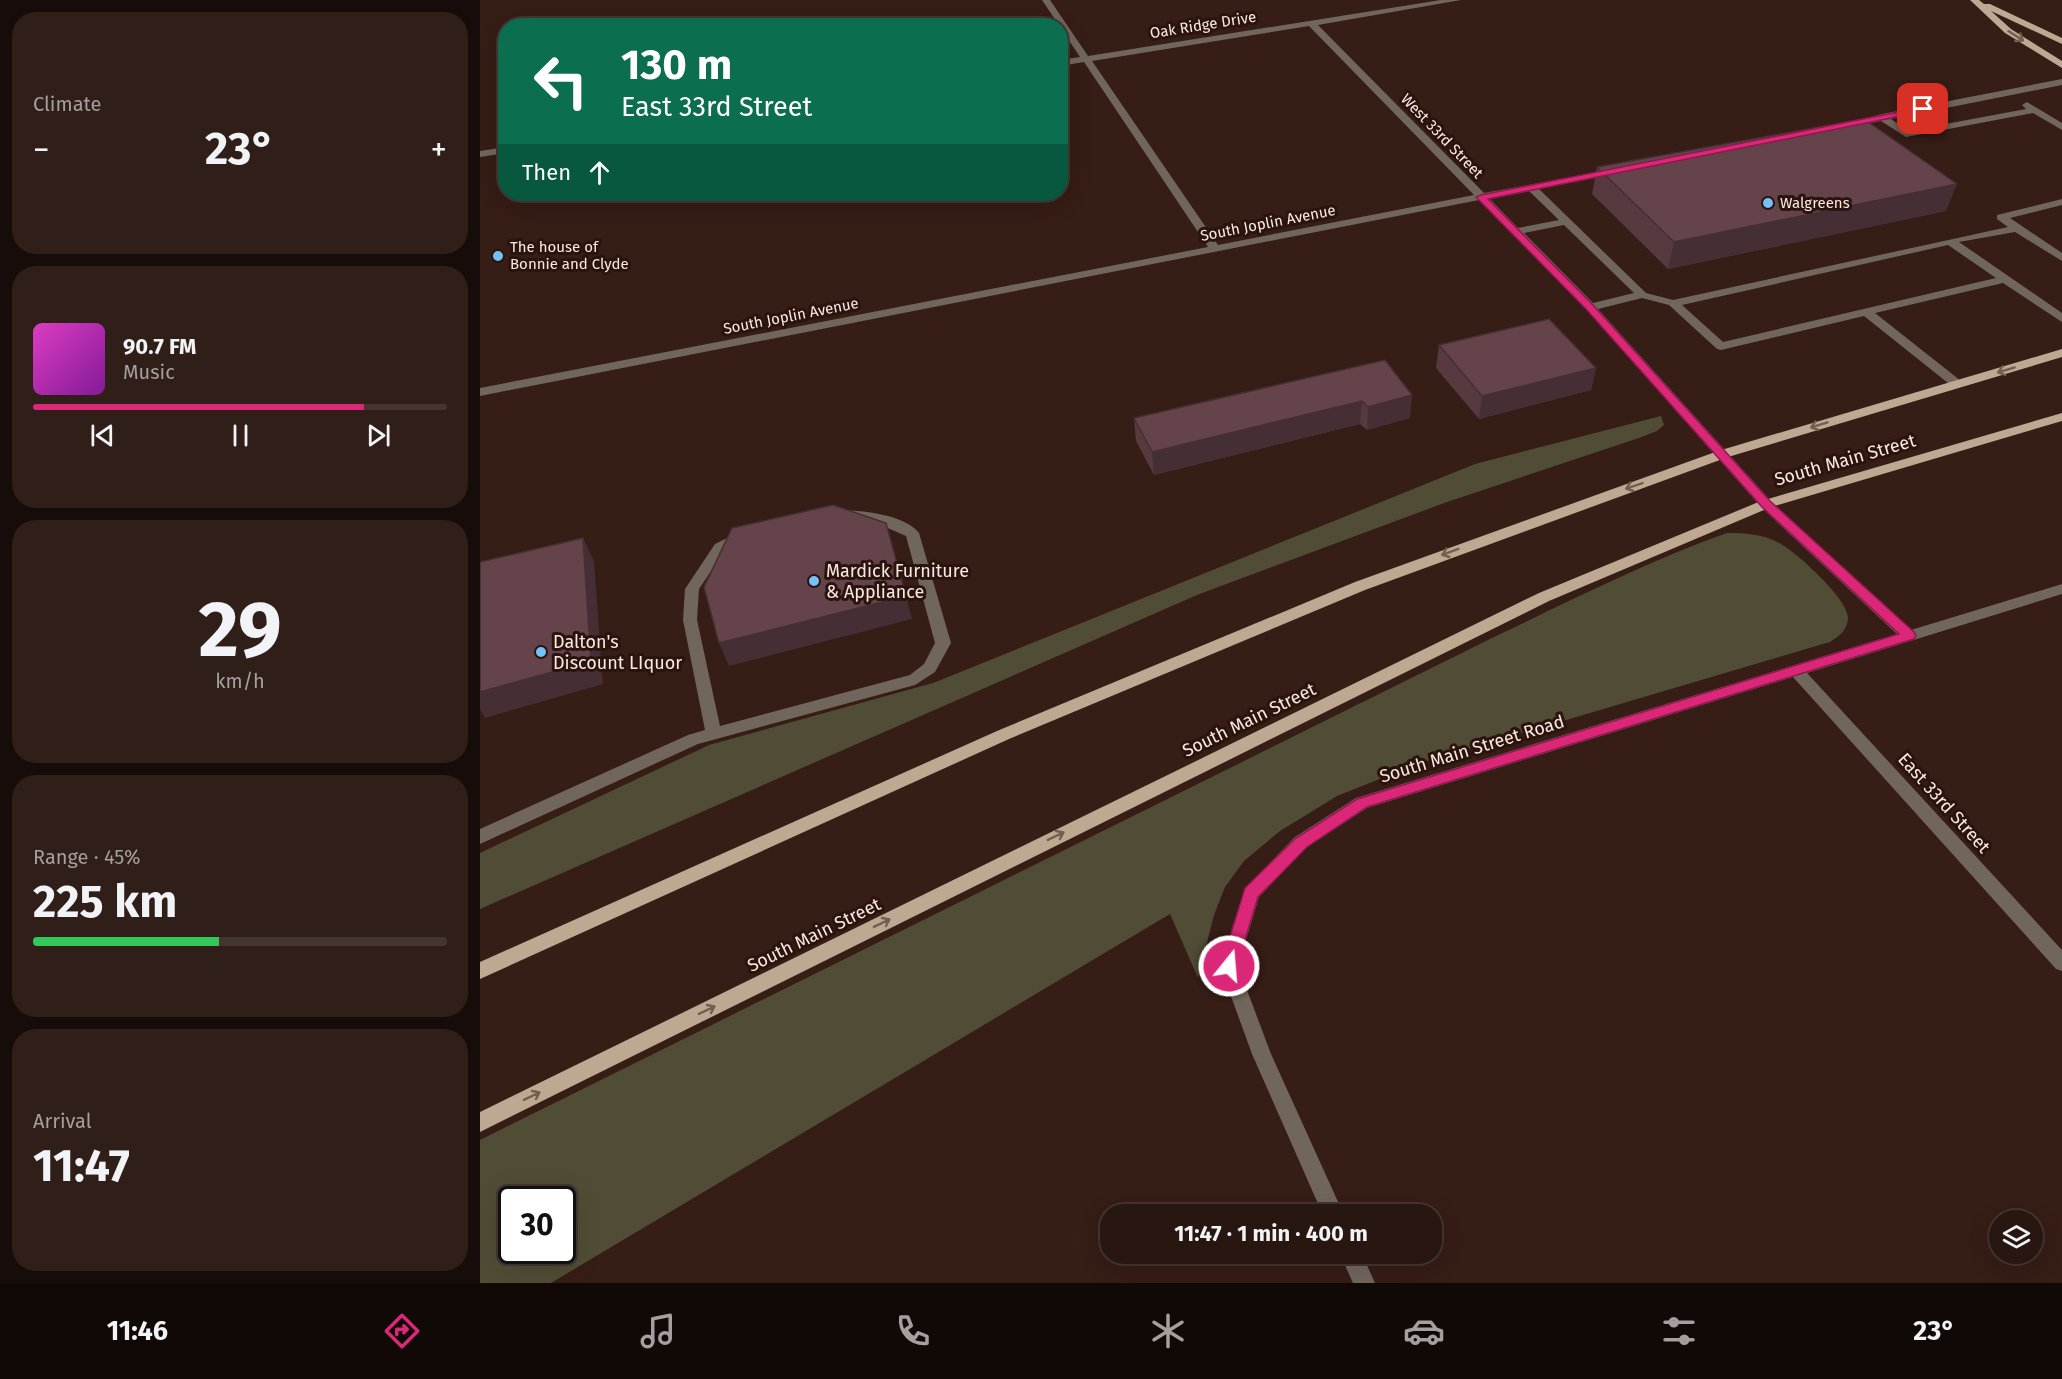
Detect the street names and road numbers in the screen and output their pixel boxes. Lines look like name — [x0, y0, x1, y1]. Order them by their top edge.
street label: Oak Ridge Drive — [1149, 8, 1257, 42]
street label: West 33rd Street — [1397, 90, 1487, 183]
street label: South Joplin Avenue — [1199, 201, 1337, 245]
street label: South Joplin Avenue — [722, 294, 860, 338]
street label: South Main Street — [1772, 429, 1919, 491]
street label: South Main Street — [1179, 678, 1320, 762]
street label: South Main Street Road — [1377, 710, 1567, 788]
street label: East 33rd Street — [1893, 748, 1995, 858]
street label: South Main Street — [744, 893, 885, 977]

